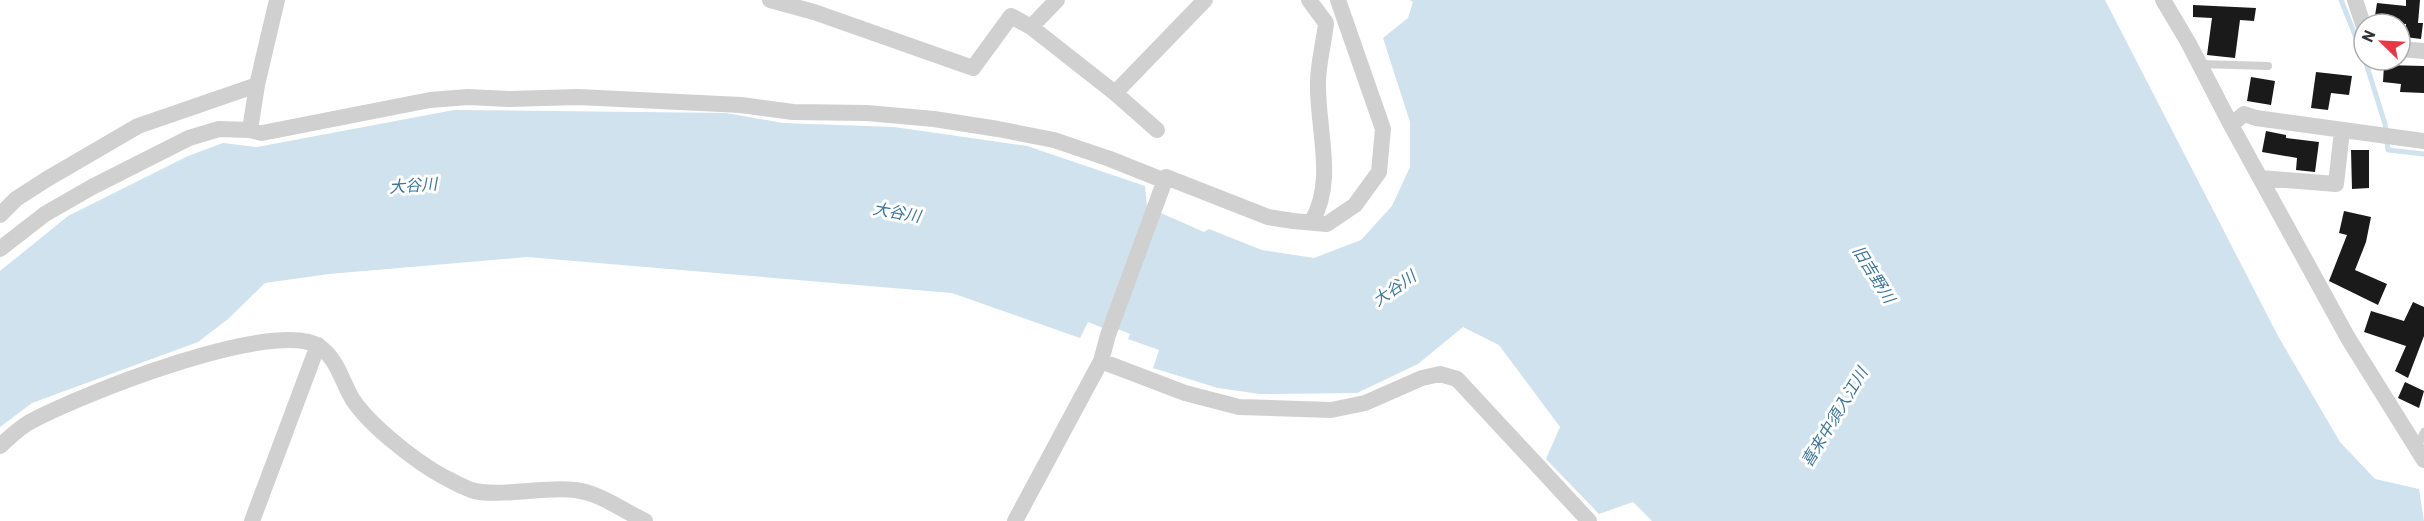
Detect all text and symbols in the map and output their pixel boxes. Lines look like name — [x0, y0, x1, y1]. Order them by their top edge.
north arrow — [2352, 12, 2412, 72]
text: N — [2357, 27, 2379, 44]
water label: 大谷川 — [388, 173, 440, 196]
water label: 大谷川 — [872, 198, 924, 225]
water label: 旧吉野川 — [1849, 242, 1900, 308]
water label: 大谷川 — [1369, 265, 1420, 309]
water label: 喜来中須入江川 — [1797, 362, 1872, 470]

